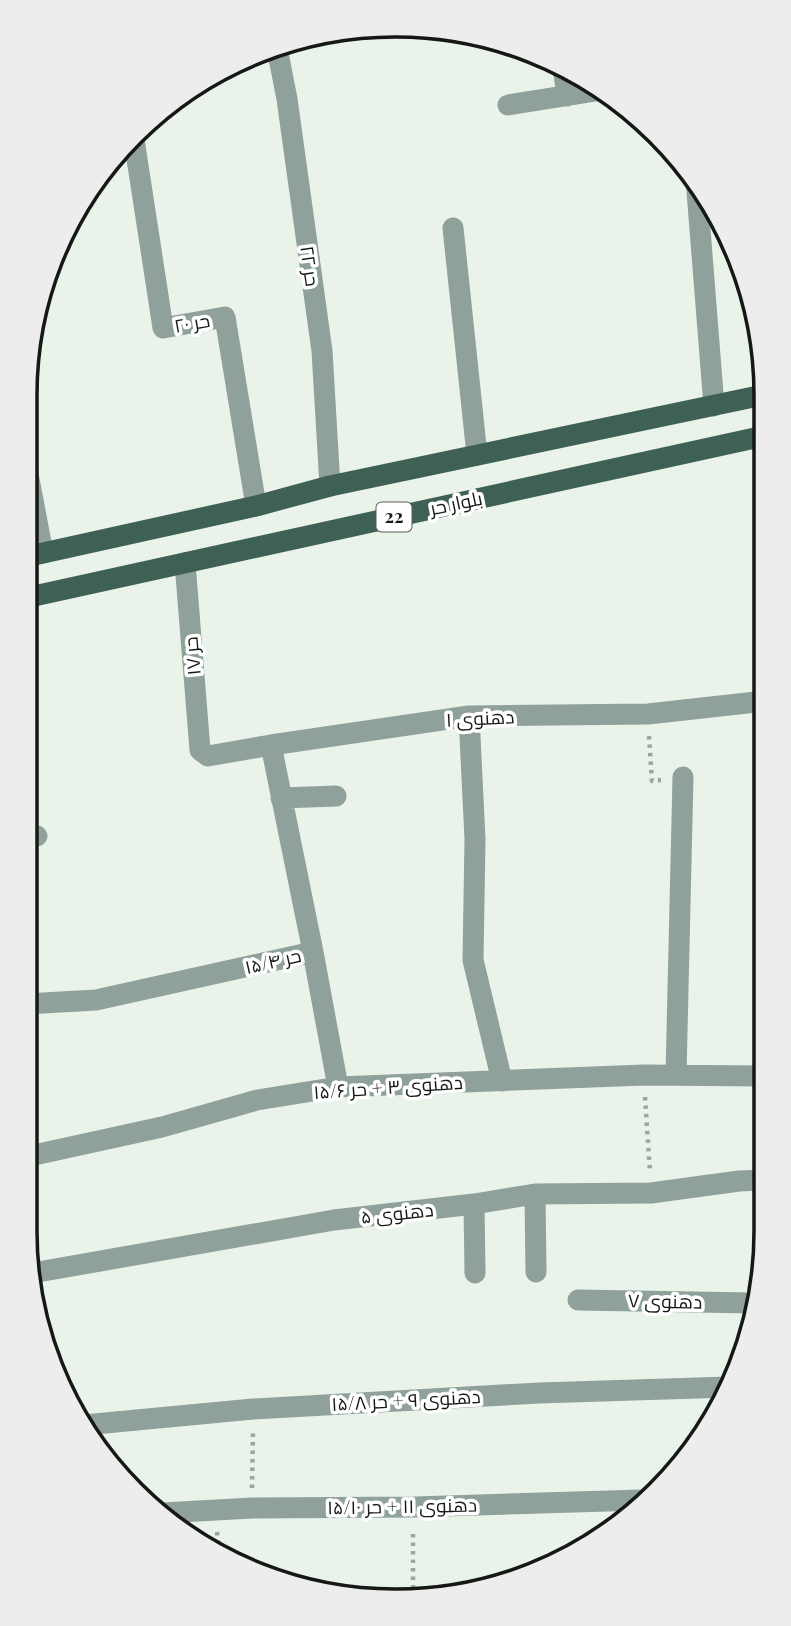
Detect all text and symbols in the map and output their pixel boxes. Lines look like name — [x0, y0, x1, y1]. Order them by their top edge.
street label: حر ۲۲ — [295, 244, 327, 288]
street label: حر ۲۰ — [172, 306, 212, 338]
street label: بلوار حر — [426, 484, 484, 520]
road number: 22 — [376, 503, 412, 532]
street label: حر ۱۷ — [176, 636, 206, 677]
street label: دهنوی ۱ — [445, 702, 515, 732]
street label: حر ۱۵/۴ — [242, 941, 303, 979]
street label: دهنوی ۳ + حر ۱۵/۶ — [312, 1068, 463, 1104]
street label: دهنوی ۵ — [359, 1195, 435, 1229]
street label: دهنوی ۷ — [628, 1286, 702, 1314]
street label: دهنوی ۹ + حر ۱۵/۸ — [331, 1382, 481, 1416]
street label: دهنوی ۱۱ + حر ۱۵/۱۰ — [327, 1491, 477, 1519]

